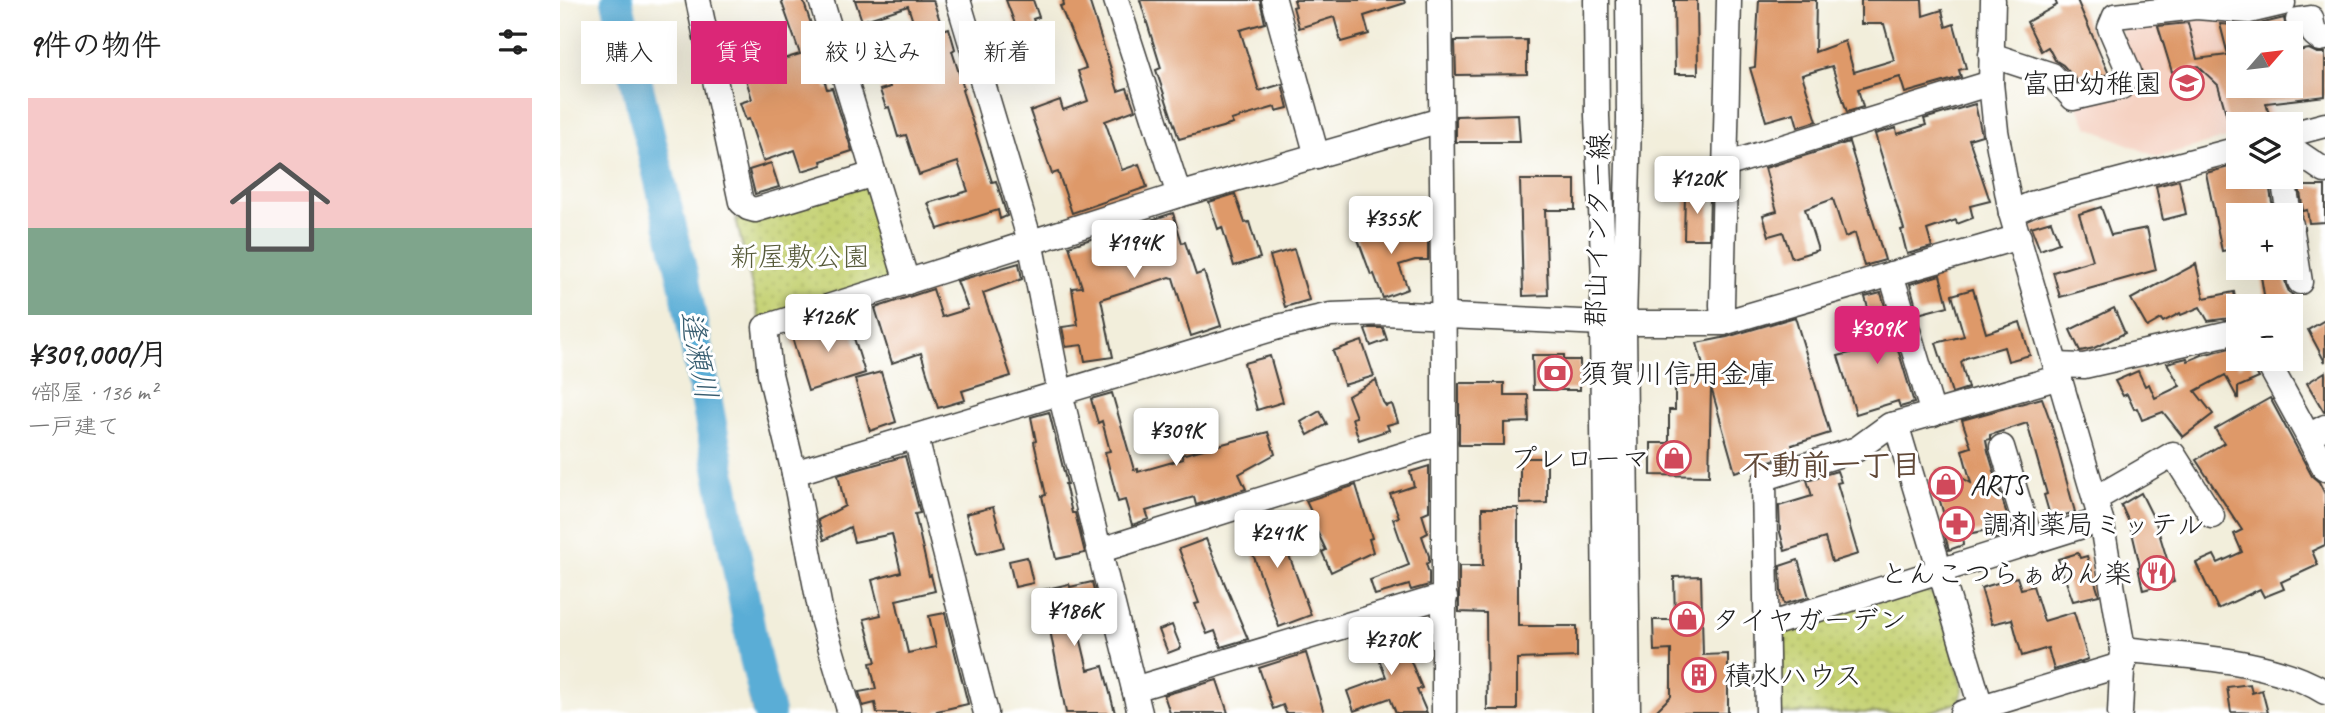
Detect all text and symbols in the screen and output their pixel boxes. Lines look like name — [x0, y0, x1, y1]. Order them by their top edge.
chip: 購入 — [581, 21, 677, 84]
chip: 賃貸 — [691, 21, 787, 84]
chip: 絞り込み — [801, 21, 945, 84]
chip: 新着 — [959, 21, 1055, 84]
north arrow — [2226, 21, 2303, 98]
map controls — [2226, 21, 2303, 371]
icon: filters — [494, 23, 532, 61]
text: 9件の物件 — [28, 26, 161, 64]
school or university icon: 富田幼稚園 — [2168, 64, 2206, 102]
place label: 富田幼稚園 — [2022, 66, 2162, 101]
button: layers — [2226, 112, 2303, 189]
street label: 郡山インター線 — [1578, 132, 1616, 328]
icon: home — [217, 144, 343, 270]
pin: ¥120K — [1648, 156, 1746, 216]
text: ¥120K — [1670, 164, 1724, 193]
pin: ¥355K — [1342, 196, 1440, 256]
button: + — [2226, 203, 2303, 280]
text: ¥355K — [1365, 204, 1417, 233]
pin: ¥194K — [1085, 220, 1183, 280]
text: ¥194K — [1108, 228, 1160, 257]
park label: 新屋敷公園 — [730, 239, 870, 274]
pin: ¥126K — [779, 294, 877, 354]
button: − — [2226, 294, 2303, 371]
text: ¥126K — [801, 302, 855, 331]
pin: ¥309K — [1828, 306, 1926, 366]
water label: 逢瀬川 — [672, 307, 726, 403]
text: ¥309K — [1851, 314, 1903, 343]
text: ¥309,000/月 — [28, 335, 168, 373]
bank icon: 須賀川信用金庫 — [1536, 354, 1574, 392]
place label: 須賀川信用金庫 — [1580, 356, 1776, 391]
text: 4部屋 · 136 m² — [28, 378, 157, 407]
pin: ¥309K — [1127, 408, 1225, 468]
text: 一戸建て — [28, 412, 120, 441]
text: ¥309K — [1150, 416, 1202, 445]
shop icon: プレローマ — [1655, 439, 1693, 477]
place label: プレローマ — [1509, 441, 1650, 476]
district label: 不動前一丁目 — [1741, 446, 1921, 484]
shop icon: ARTS — [1927, 465, 1965, 503]
place label: ARTS — [1970, 467, 2030, 502]
pharmacy icon: 調剤薬局ミッテル — [1938, 505, 1976, 543]
place label: 調剤薬局ミッテル — [1982, 507, 2205, 542]
pin: ¥241K — [1228, 510, 1326, 570]
text: ¥241K — [1250, 518, 1304, 547]
restaurant icon: とんこつらぁめん楽 — [2138, 554, 2176, 592]
place label: とんこつらぁめん楽 — [1880, 556, 2132, 591]
pin: ¥186K — [1025, 588, 1123, 648]
text: ¥186K — [1047, 596, 1101, 625]
shop icon: タイヤガーデン — [1668, 600, 1706, 638]
place label: タイヤガーデン — [1712, 602, 1907, 637]
pin: ¥270K — [1342, 618, 1440, 677]
text: ¥270K — [1365, 625, 1418, 654]
building icon: 積水ハウス — [1680, 656, 1718, 694]
place label: 積水ハウス — [1724, 658, 1862, 693]

